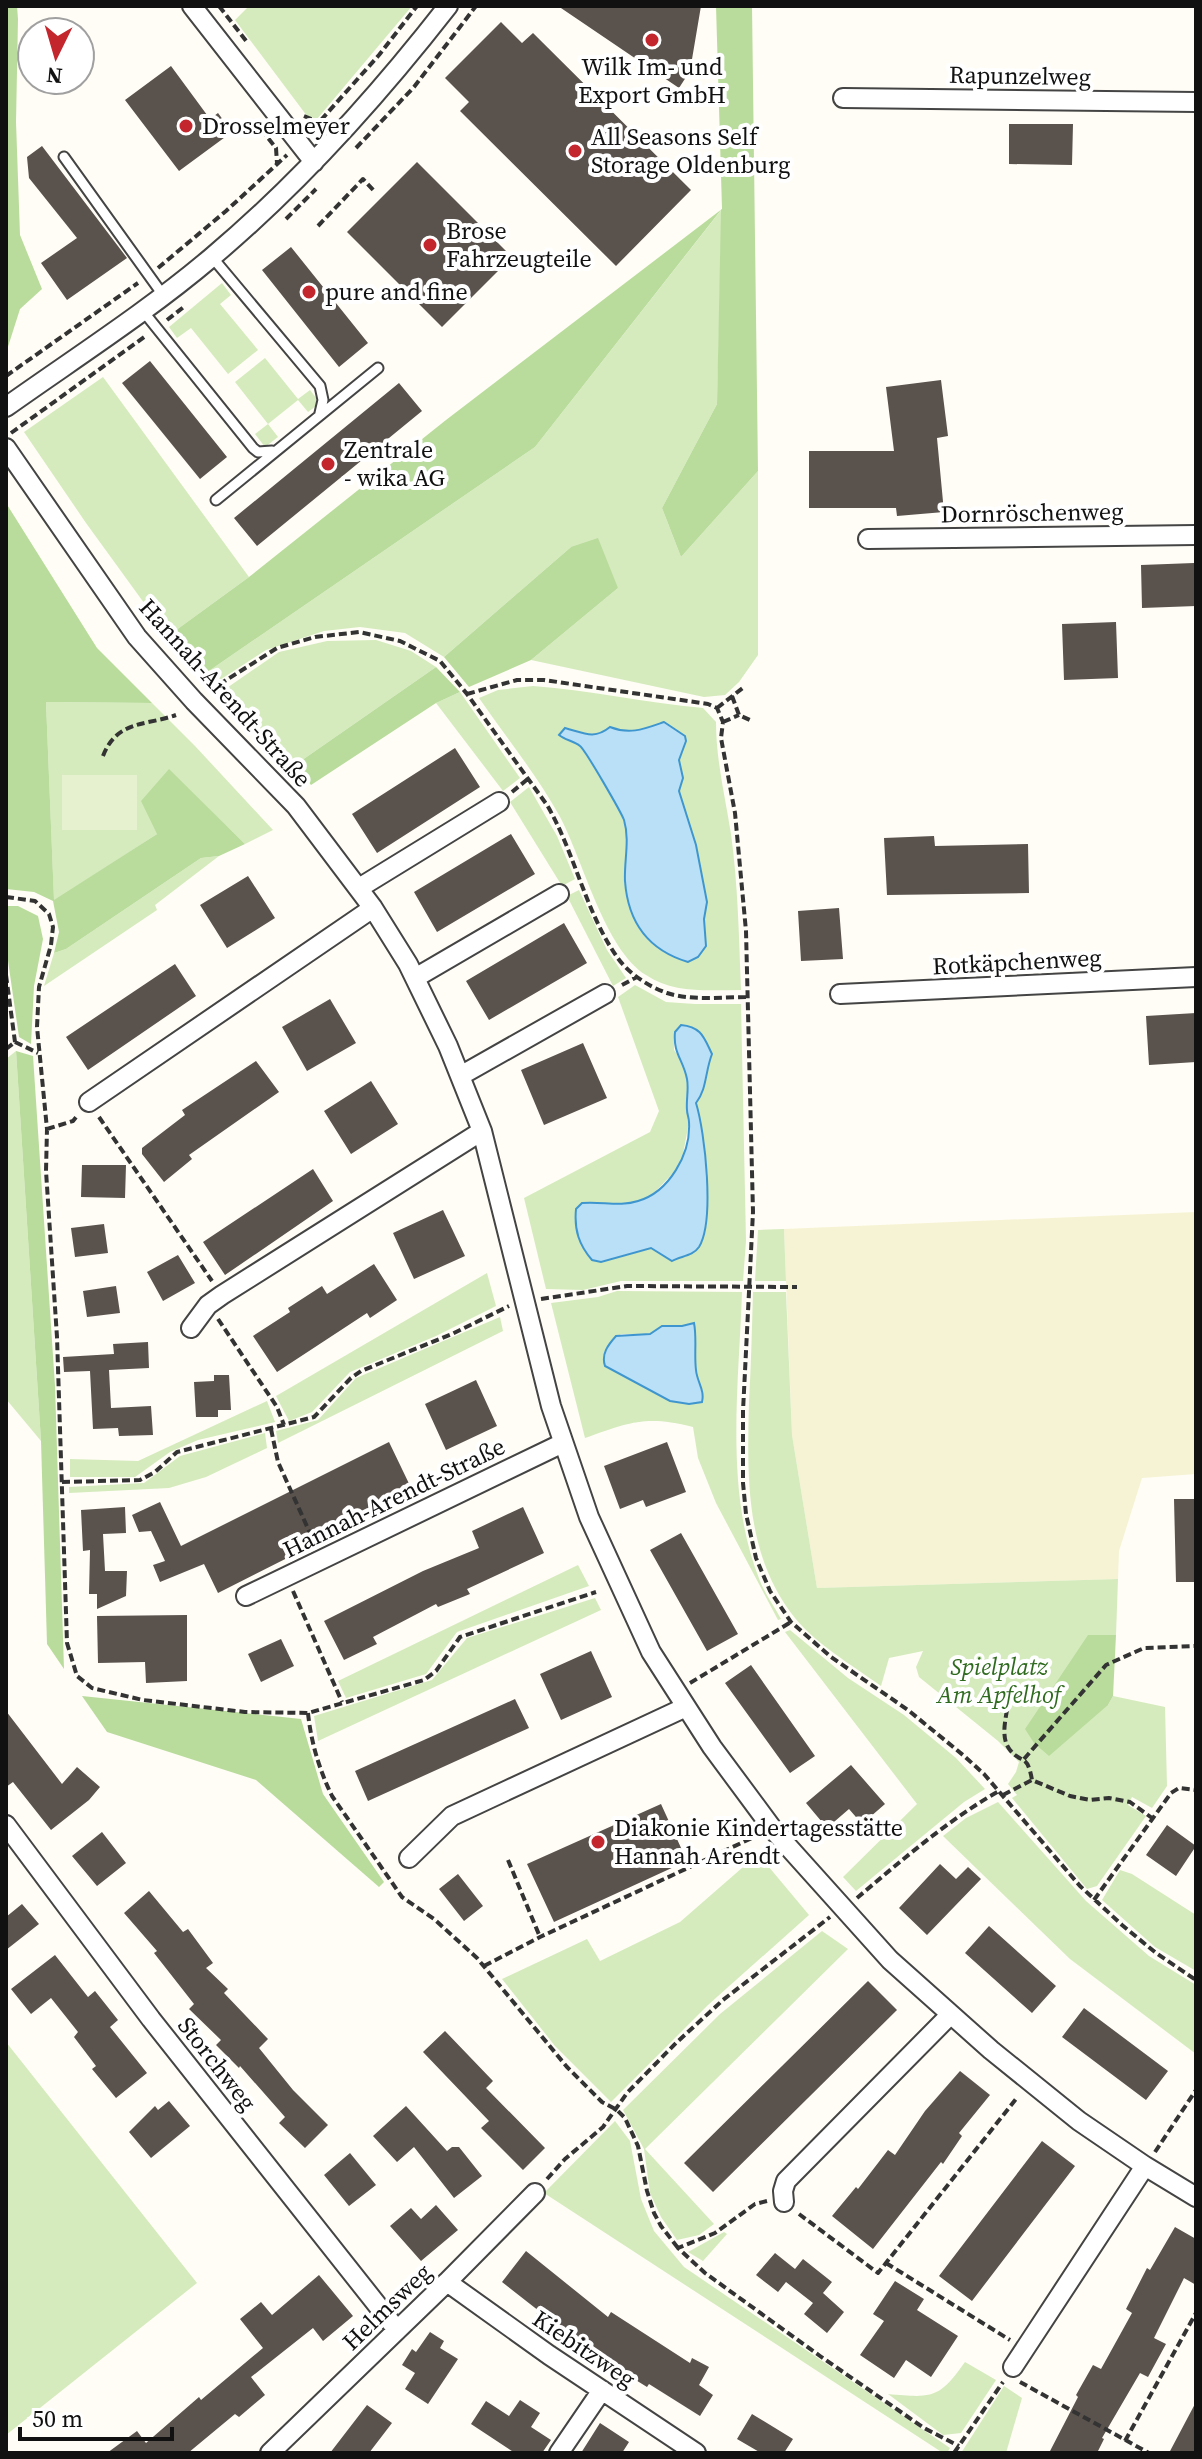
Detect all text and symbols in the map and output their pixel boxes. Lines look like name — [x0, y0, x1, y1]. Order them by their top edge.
north arrow — [16, 16, 96, 96]
marker: Wilk Im- und Export GmbH — [643, 31, 661, 49]
place label: Wilk Im- und Export GmbH — [578, 50, 726, 111]
street label: Rapunzelweg — [949, 58, 1091, 93]
text: N — [45, 60, 64, 92]
place label: Drosselmeyer — [202, 109, 350, 142]
marker: Drosselmeyer — [177, 117, 195, 135]
place label: All Seasons Self Storage Oldenburg — [591, 120, 790, 181]
marker: All Seasons Self Storage Oldenburg — [566, 142, 584, 160]
place label: Brose Fahrzeugteile — [446, 214, 592, 275]
marker: Brose Fahrzeugteile — [421, 236, 439, 254]
place label: pure and fine — [325, 275, 468, 308]
marker: pure and fine — [300, 283, 318, 301]
place label: Zentrale - wika AG — [344, 433, 446, 494]
marker: Zentrale - wika AG — [319, 455, 337, 473]
street label: Dornröschenweg — [940, 494, 1124, 531]
street label: Hannah-Arendt-Straße — [132, 591, 319, 794]
street label: Rotkäpchenweg — [931, 941, 1102, 982]
street label: Hannah-Arendt-Straße — [277, 1429, 510, 1566]
park label: Spielplatz Am Apfelhof — [935, 1650, 1066, 1711]
place label: Diakonie Kindertagesstätte Hannah Arendt — [614, 1811, 903, 1872]
marker: Diakonie Kindertagesstätte Hannah Arendt — [589, 1833, 607, 1851]
street label: Storchweg — [170, 2010, 264, 2117]
street label: Helmsweg — [335, 2256, 438, 2357]
street label: Kiebitzweg — [526, 2302, 642, 2395]
scale bar — [20, 2391, 172, 2441]
text: 50 m — [32, 2402, 83, 2435]

